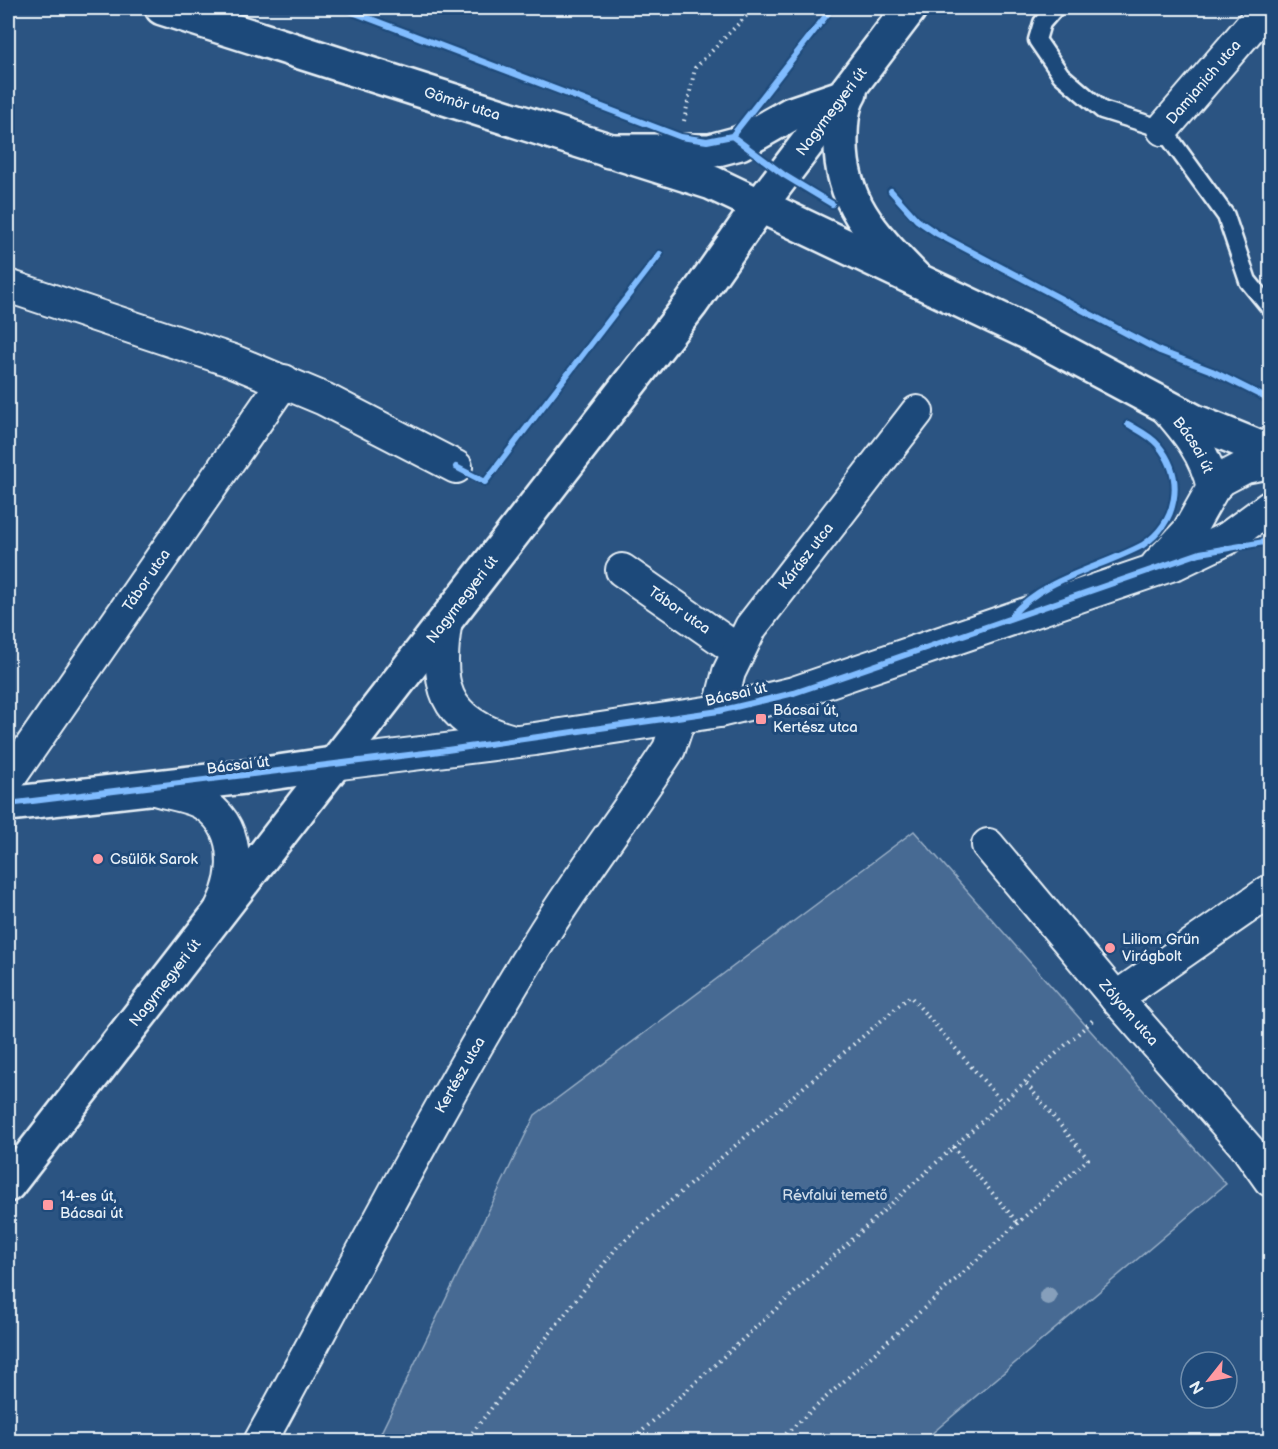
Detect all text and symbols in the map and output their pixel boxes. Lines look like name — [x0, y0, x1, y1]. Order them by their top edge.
street label: Damjanich utca — [1162, 36, 1245, 128]
street label: Nagymegyeri út — [792, 64, 872, 160]
street label: Gömör utca — [421, 83, 503, 125]
street label: Bácsai út — [1168, 413, 1217, 476]
street label: Kárász utca — [774, 519, 838, 594]
street label: Tábor utca — [119, 546, 175, 615]
street label: Nagymegyeri út — [422, 552, 503, 647]
street label: Tábor utca — [644, 582, 714, 639]
street label: Bácsai út — [703, 678, 769, 711]
place label: Bácsai út, Kertész utca — [773, 701, 858, 737]
marker: Bácsai út, Kertész utca — [754, 712, 768, 726]
street label: Bácsai út — [206, 752, 271, 779]
place label: Csülök Sarok — [110, 850, 199, 869]
marker: Csülök Sarok — [91, 852, 105, 866]
place label: Liliom Grün Virágbolt — [1122, 930, 1200, 966]
street label: Nagymegyeri út — [125, 935, 205, 1031]
marker: Liliom Grün Virágbolt — [1103, 941, 1117, 955]
street label: Zólyom utca — [1094, 975, 1162, 1050]
street label: Kertész utca — [431, 1034, 490, 1117]
park label: Révfalui temető — [782, 1186, 888, 1205]
place label: 14-es út, Bácsai út — [60, 1187, 123, 1223]
marker: 14-es út, Bácsai út — [41, 1198, 55, 1212]
north arrow — [1179, 1350, 1239, 1410]
text: N — [1186, 1377, 1209, 1397]

